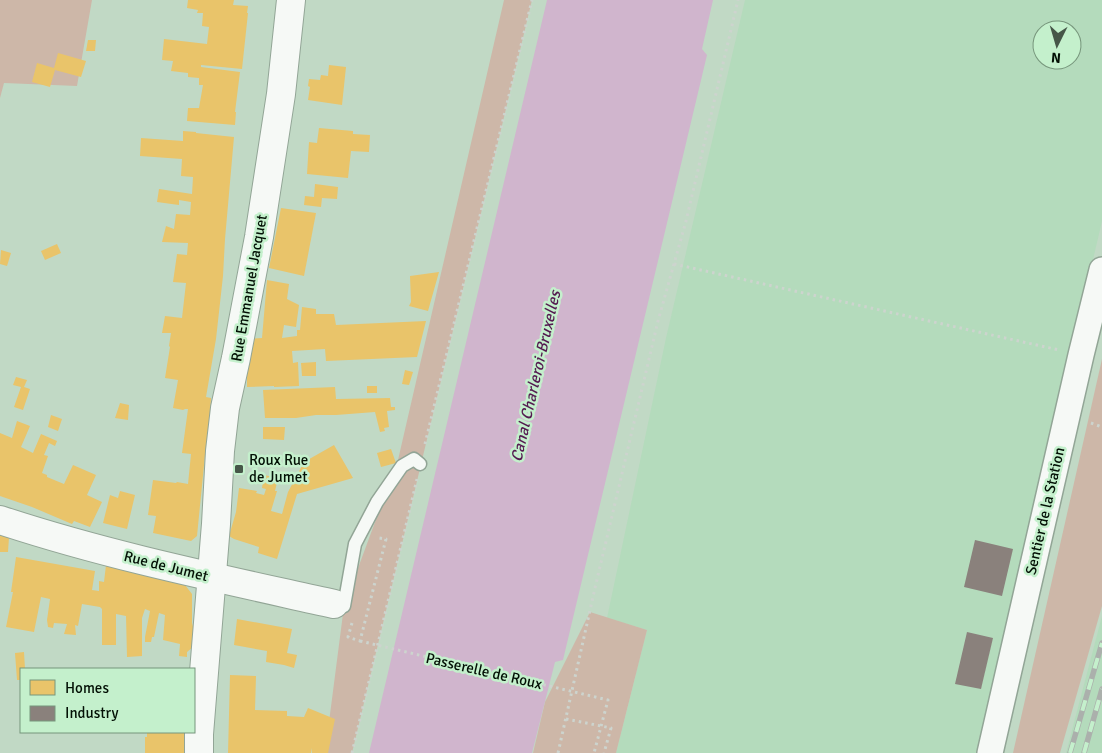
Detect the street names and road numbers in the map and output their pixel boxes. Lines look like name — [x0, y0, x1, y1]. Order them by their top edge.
street label: Rue Emmanuel Jacquet — [227, 213, 271, 363]
street label: Sentier de la Station — [1022, 445, 1068, 577]
street label: Rue de Jumet — [122, 547, 210, 585]
street label: Passerelle de Roux — [424, 649, 544, 693]

